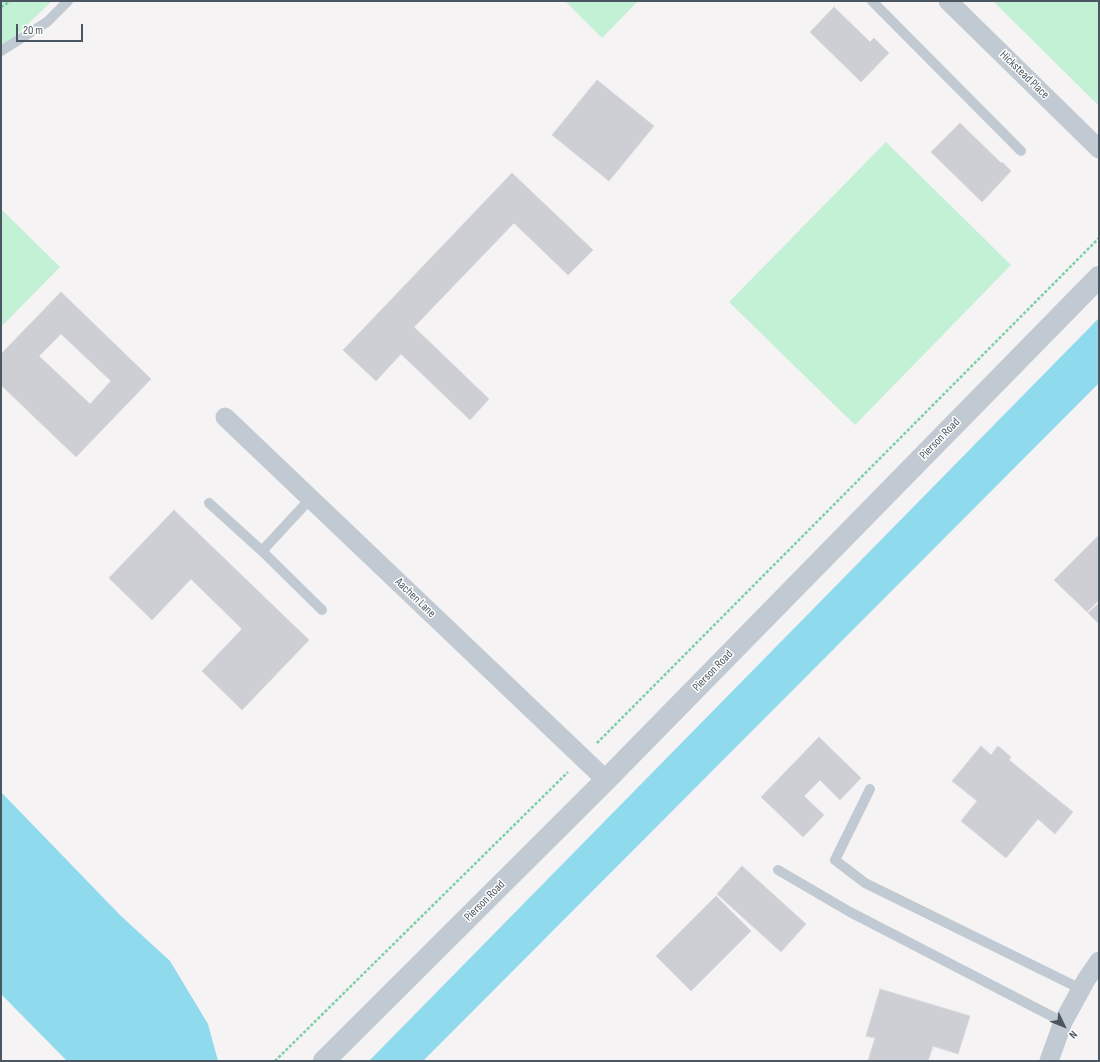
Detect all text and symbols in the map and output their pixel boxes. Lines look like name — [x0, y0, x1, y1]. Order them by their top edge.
scale bar — [18, 16, 85, 42]
text: 20 m — [23, 23, 43, 38]
street label: Hickstead Place — [996, 48, 1052, 102]
street label: Pierson Road — [917, 415, 963, 463]
street label: Aachen Lane — [392, 575, 438, 621]
street label: Pierson Road — [690, 647, 736, 695]
street label: Pierson Road — [462, 878, 508, 924]
north arrow — [1044, 1006, 1084, 1046]
text: N — [1066, 1028, 1080, 1041]

